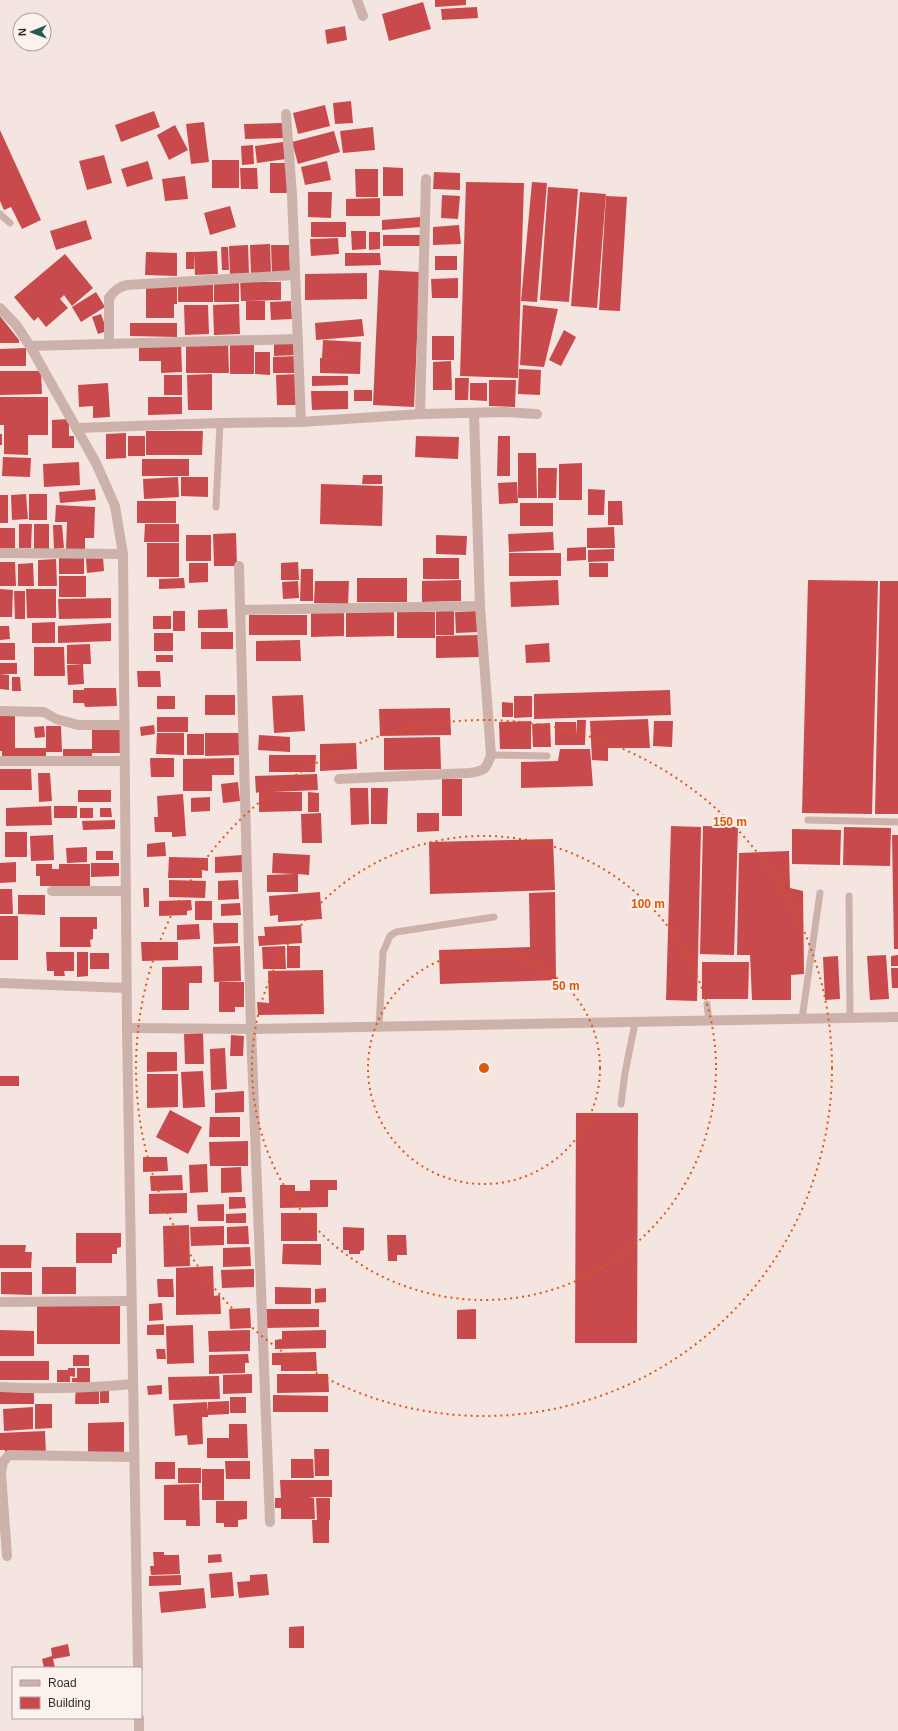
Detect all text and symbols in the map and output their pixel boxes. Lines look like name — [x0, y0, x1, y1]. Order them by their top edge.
north arrow — [12, 12, 52, 52]
text: N — [16, 28, 28, 36]
text: 150 m — [713, 815, 747, 829]
text: 100 m — [631, 897, 665, 911]
text: 50 m — [552, 979, 580, 993]
centre of rings — [477, 1061, 491, 1075]
legend — [12, 1667, 142, 1719]
text: Road — [48, 1676, 77, 1690]
text: Building — [48, 1696, 91, 1710]

